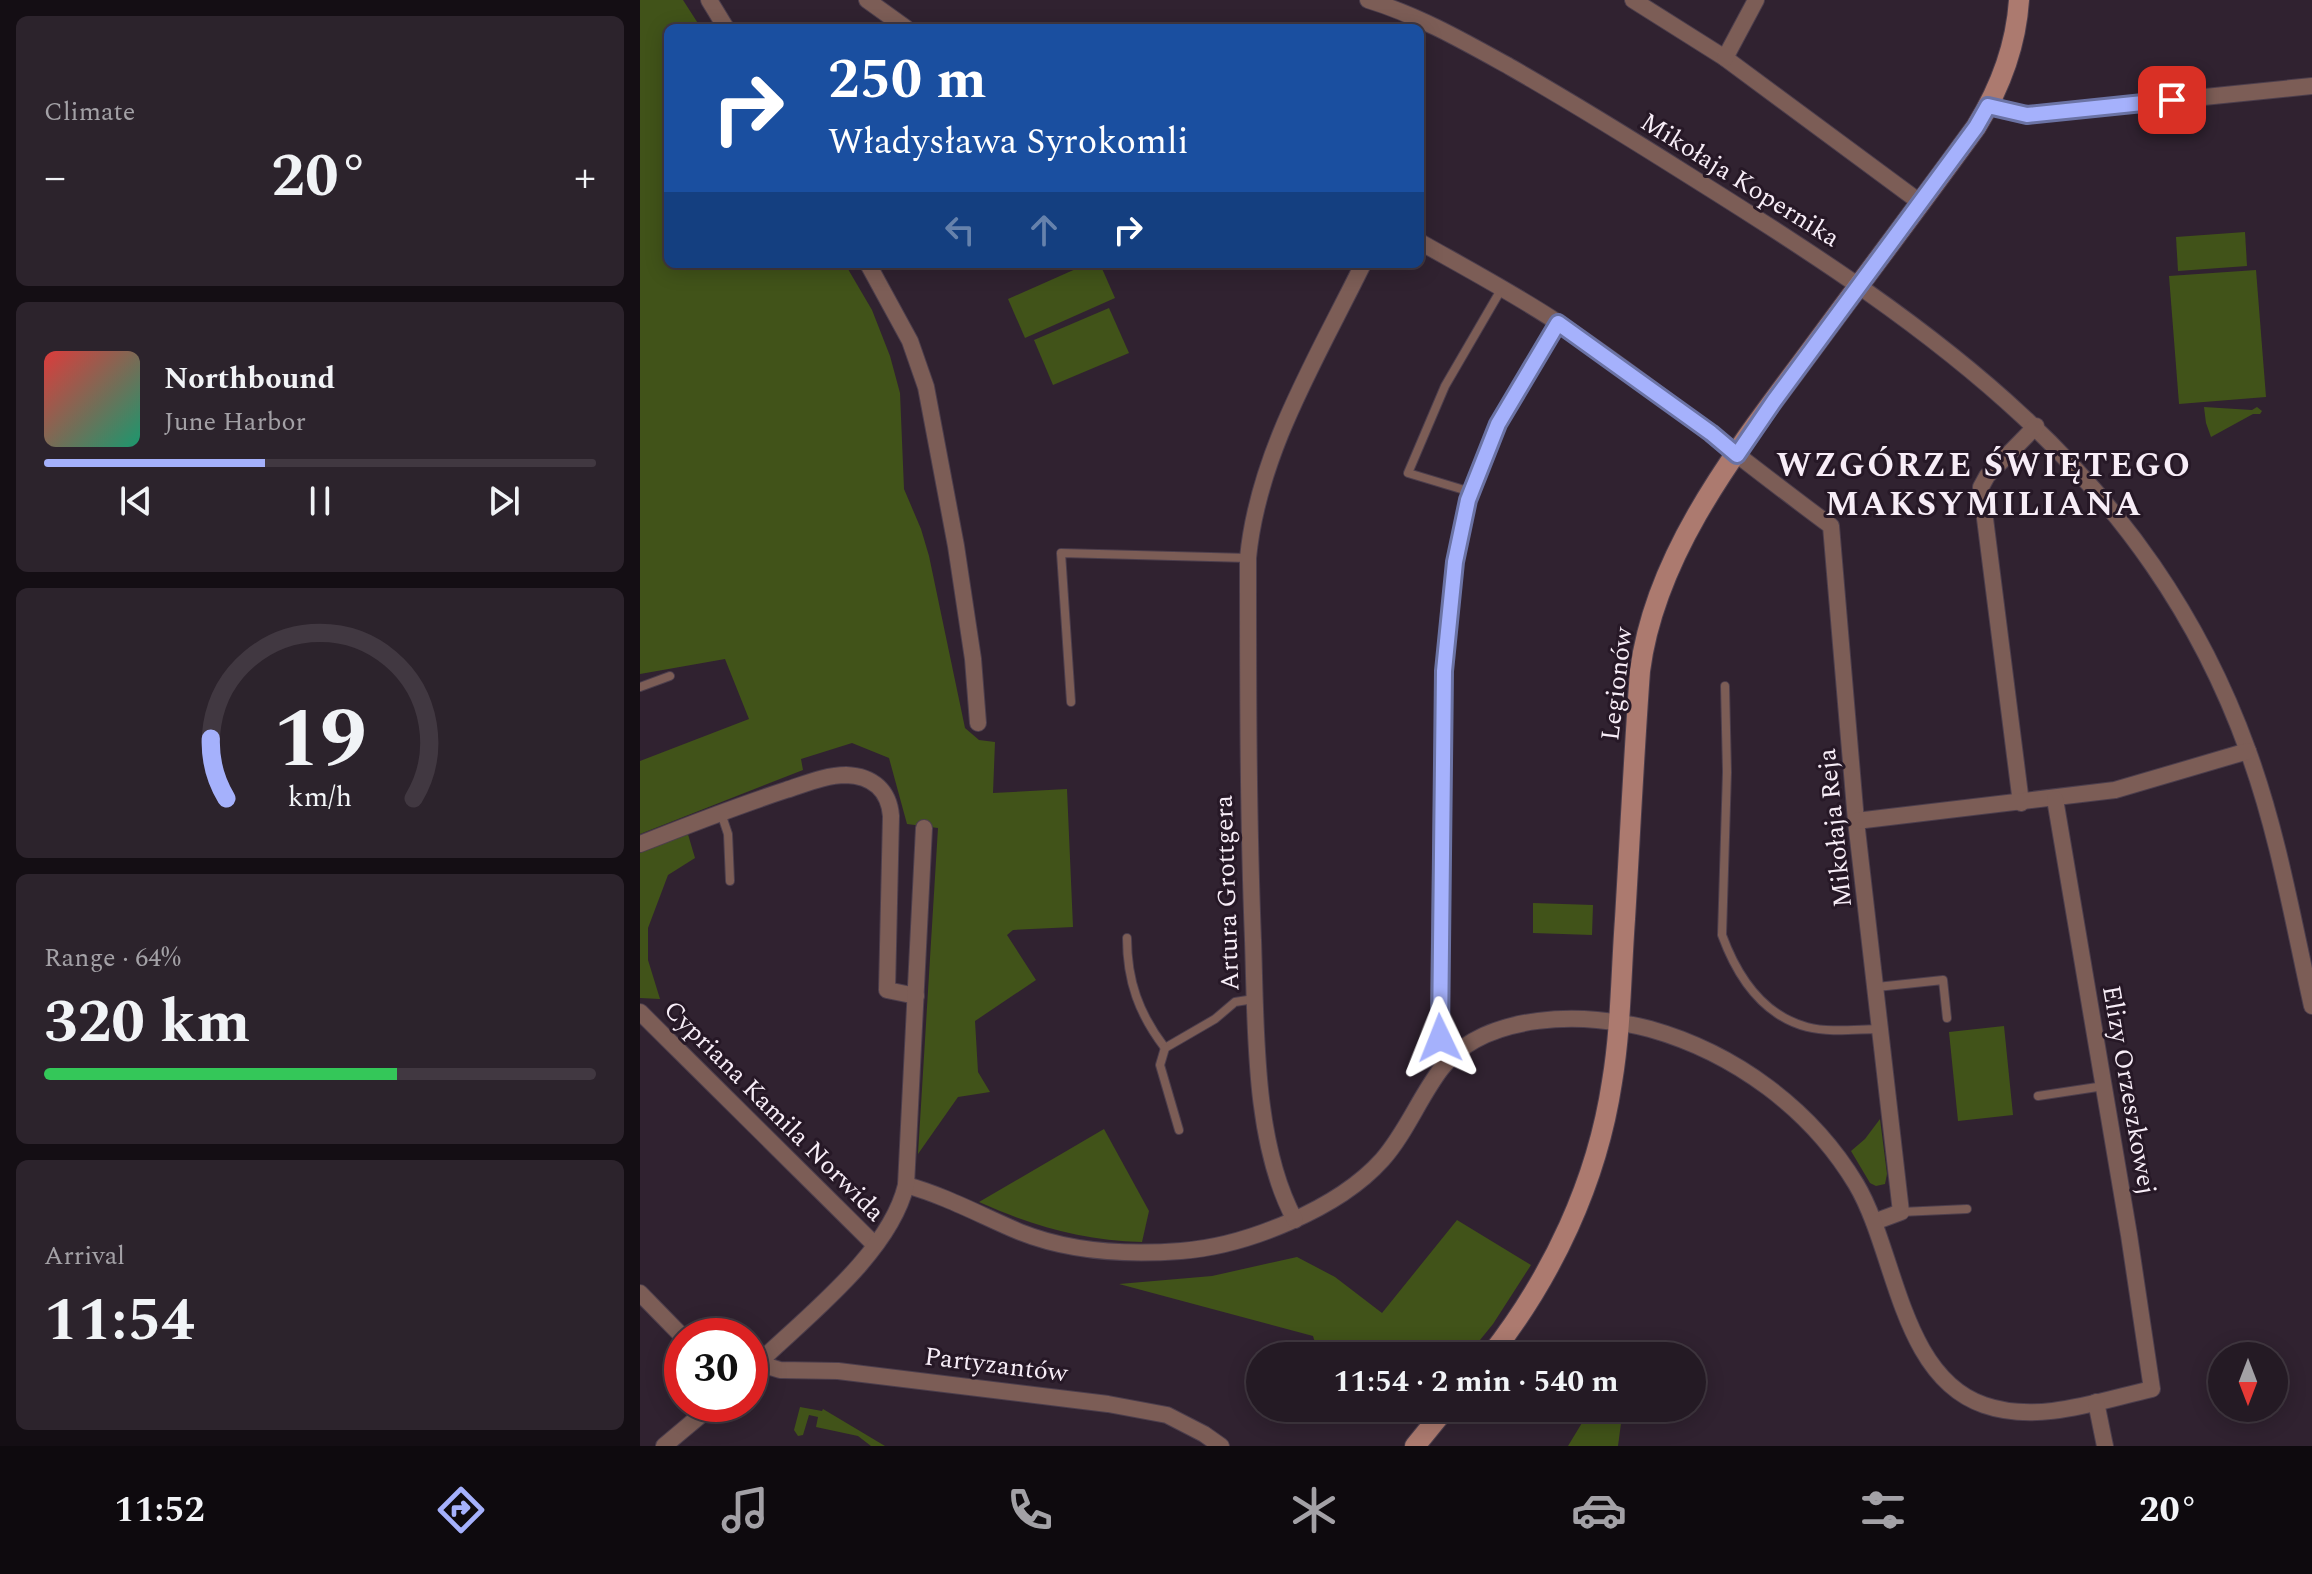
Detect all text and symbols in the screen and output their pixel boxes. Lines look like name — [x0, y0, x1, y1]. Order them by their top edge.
text: 250 m — [828, 38, 987, 123]
icon: right — [696, 56, 800, 160]
pin — [2138, 66, 2206, 134]
icon: arrive — [2150, 78, 2194, 122]
text: Climate — [44, 92, 135, 132]
street label: Mikołaja Kopernika — [1632, 102, 1848, 258]
text: Władysława Syrokomli — [828, 115, 1189, 170]
text: 20° — [271, 131, 369, 223]
text: − — [44, 144, 66, 211]
text: + — [574, 144, 596, 211]
icon: left — [938, 208, 982, 252]
icon: ahead — [1022, 208, 1066, 252]
icon: right — [1106, 208, 1150, 252]
text: Northbound — [164, 356, 335, 402]
text: June Harbor — [164, 402, 306, 442]
district label: WZGÓRZE ŚWIĘTEGO MAKSYMILIANA — [1776, 440, 2192, 531]
icon: previous — [114, 479, 158, 523]
icon: pause — [298, 479, 342, 523]
icon: next — [482, 479, 526, 523]
street label: Legionów — [1590, 624, 1644, 743]
text: 19 — [273, 677, 367, 804]
street label: Mikołaja Reja — [1807, 746, 1863, 909]
text: km/h — [288, 776, 352, 819]
street label: Artura Grottgera — [1204, 794, 1250, 992]
text: Range · 64% — [44, 938, 181, 978]
text: 320 km — [44, 977, 250, 1069]
street label: Elizy Orzeszkowej — [2091, 982, 2167, 1198]
street label: Cypriana Kamila Norwida — [654, 991, 894, 1231]
position arrow — [1398, 996, 1482, 1080]
text: Arrival — [44, 1236, 125, 1276]
text: 11:54 — [44, 1275, 195, 1367]
speed limit sign: 30 — [664, 1318, 768, 1422]
street label: Partyzantów — [922, 1336, 1071, 1394]
north arrow — [2208, 1342, 2288, 1422]
map controls — [2208, 1342, 2288, 1422]
text: 11:54 · 2 min · 540 m — [1333, 1359, 1619, 1405]
icon: directions — [433, 1482, 489, 1538]
icon: music — [717, 1482, 773, 1538]
icon: phone — [1002, 1482, 1058, 1538]
icon: climate — [1286, 1482, 1342, 1538]
icon: car — [1571, 1482, 1627, 1538]
icon: filters — [1855, 1482, 1911, 1538]
text: 11:52 — [114, 1483, 205, 1538]
text: 20° — [2139, 1483, 2198, 1538]

